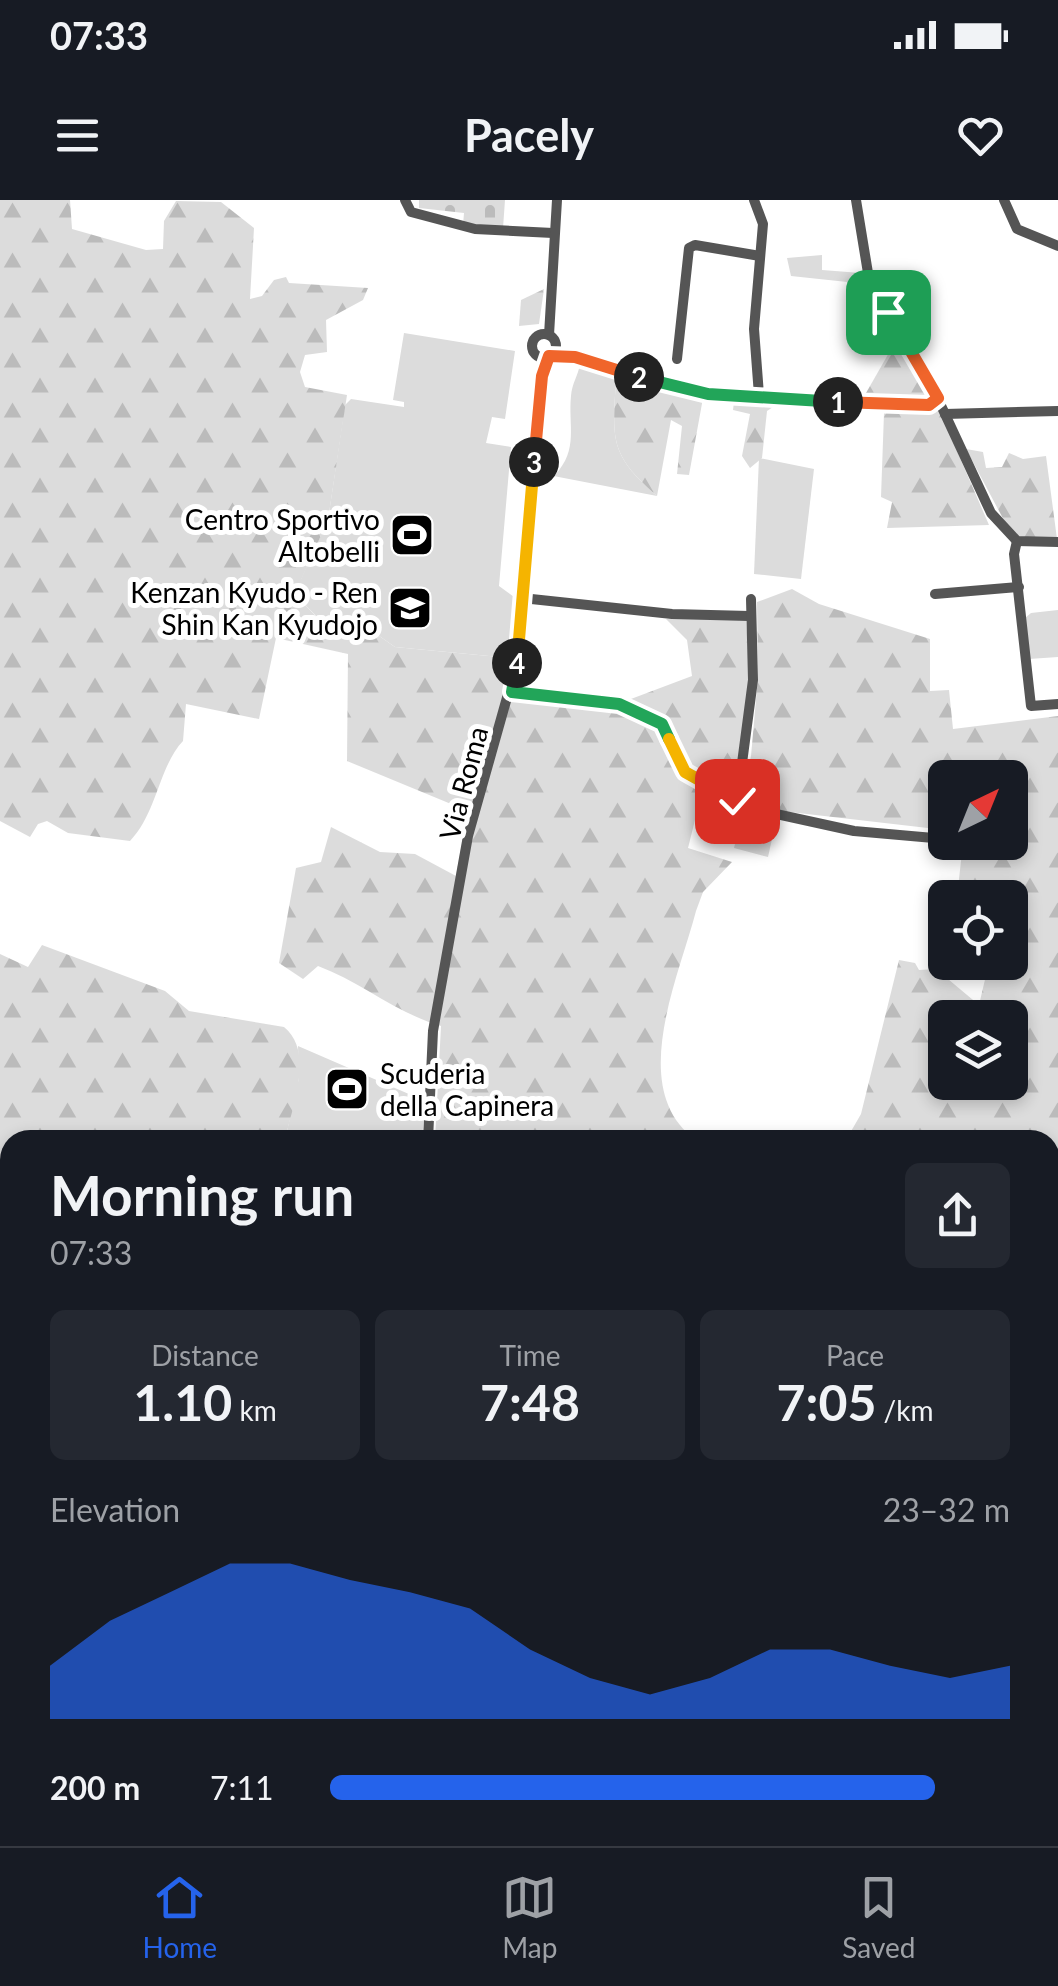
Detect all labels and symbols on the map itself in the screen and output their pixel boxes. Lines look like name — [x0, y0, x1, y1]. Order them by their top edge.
pin — [846, 270, 931, 355]
pin: 2 — [614, 352, 664, 402]
pin: 1 — [813, 377, 863, 427]
pin: 3 — [509, 437, 559, 487]
place label: Centro Sportivo Altobelli — [185, 502, 380, 568]
sports icon: Centro Sportivo Altobelli — [389, 512, 435, 558]
place label: Kenzan Kyudo - Ren Shin Kan Kyudojo — [130, 575, 378, 641]
school or university icon: Kenzan Kyudo - Ren Shin Kan Kyudojo — [387, 585, 433, 631]
pin: 4 — [492, 638, 542, 688]
street label: Via Roma — [432, 722, 494, 844]
pin — [695, 759, 780, 844]
north arrow — [928, 760, 1028, 860]
place label: Scuderia della Capinera — [380, 1056, 554, 1122]
sports icon: Scuderia della Capinera — [324, 1066, 370, 1112]

